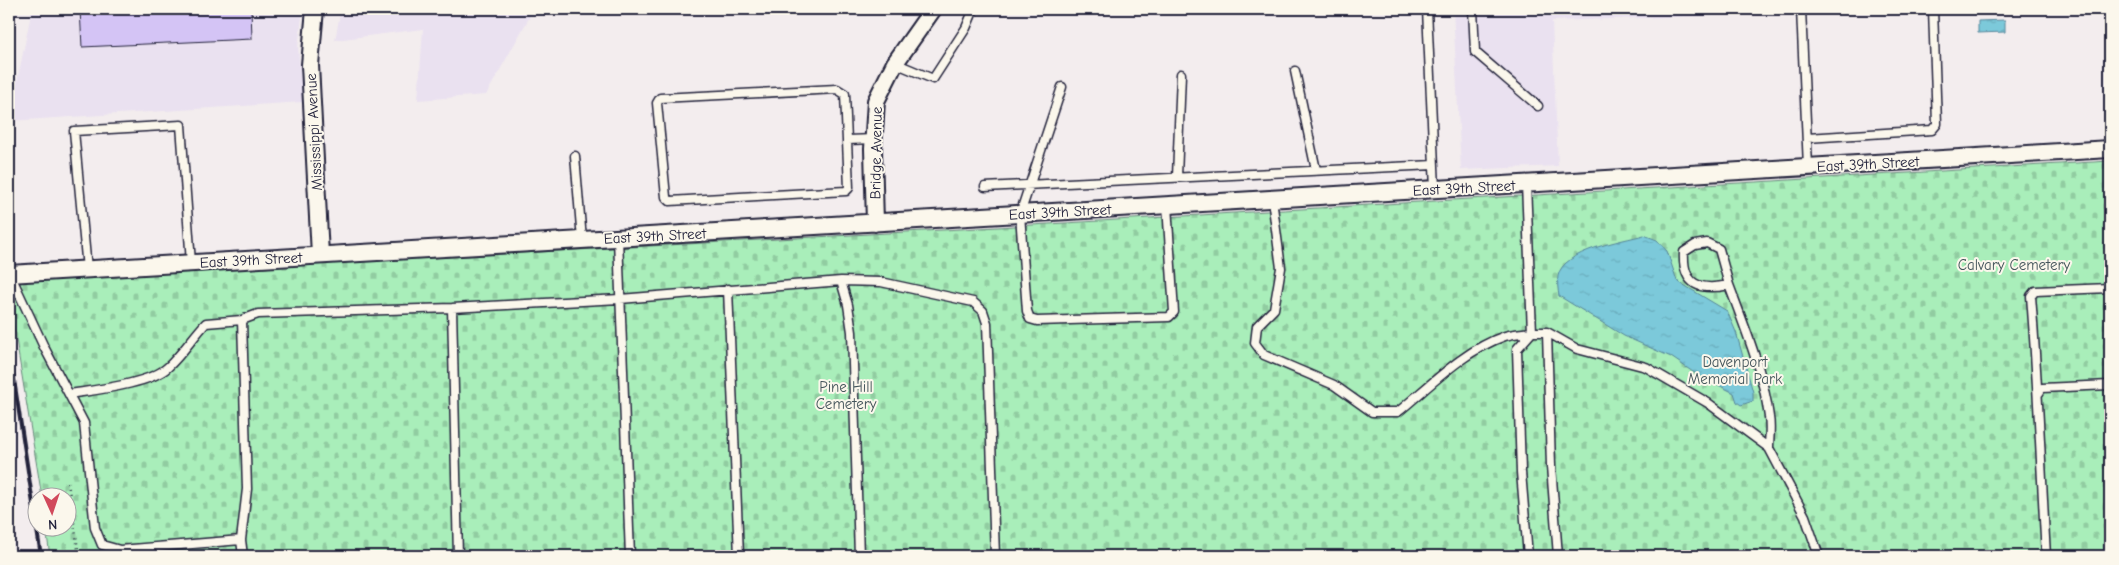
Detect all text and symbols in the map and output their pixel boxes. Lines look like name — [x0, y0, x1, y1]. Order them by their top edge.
street label: Mississippi Avenue — [302, 72, 326, 191]
street label: Bridge Avenue — [866, 106, 886, 200]
street label: East 39th Street — [1816, 152, 1920, 176]
street label: East 39th Street — [1412, 176, 1516, 200]
street label: East 39th Street — [1008, 200, 1112, 224]
street label: East 39th Street — [603, 224, 707, 248]
street label: East 39th Street — [199, 248, 303, 272]
park label: Calvary Cemetery — [1958, 256, 2070, 274]
park label: Davenport Memorial Park — [1688, 353, 1783, 388]
park label: Pine Hill Cemetery — [816, 378, 877, 413]
north arrow — [28, 488, 78, 538]
text: N — [48, 516, 58, 533]

